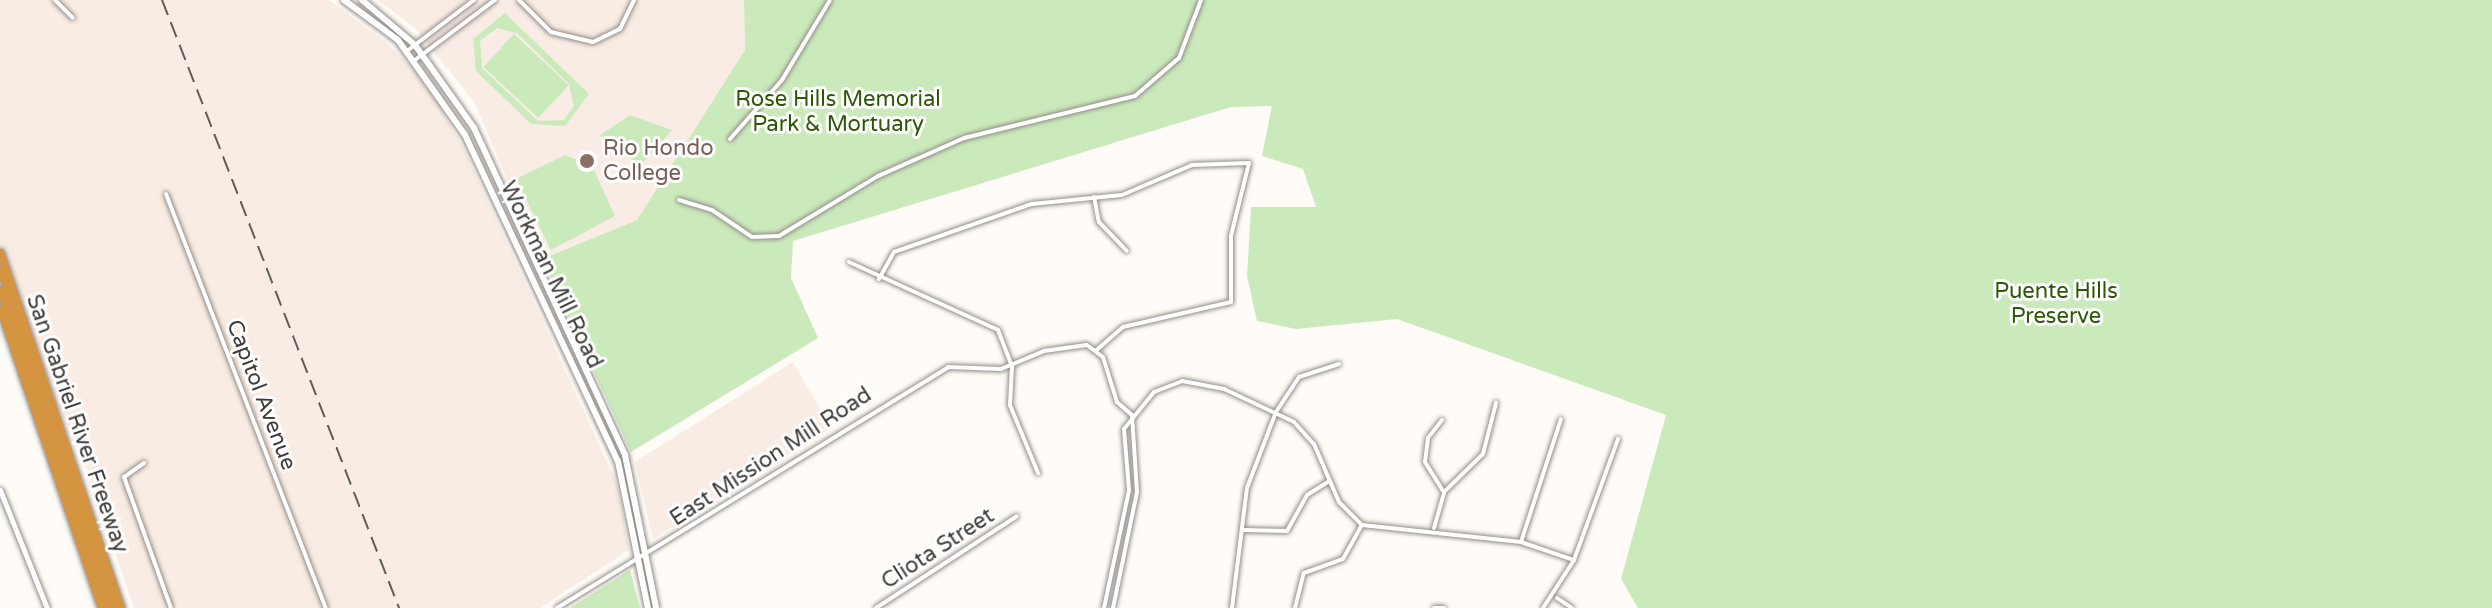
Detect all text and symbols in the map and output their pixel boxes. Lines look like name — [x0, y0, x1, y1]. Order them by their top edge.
park label: Rose Hills Memorial Park & Mortuary — [735, 86, 941, 138]
place label: Rio Hondo College — [603, 135, 714, 186]
marker: Rio Hondo College — [578, 152, 596, 170]
street label: Workman Mill Road — [494, 177, 608, 373]
park label: Puente Hills Preserve — [1994, 278, 2118, 330]
street label: San Gabriel River Freeway — [20, 291, 134, 557]
street label: Capitol Avenue — [220, 316, 302, 474]
street label: East Mission Mill Road — [665, 382, 877, 532]
street label: Cliota Street — [877, 503, 999, 595]

